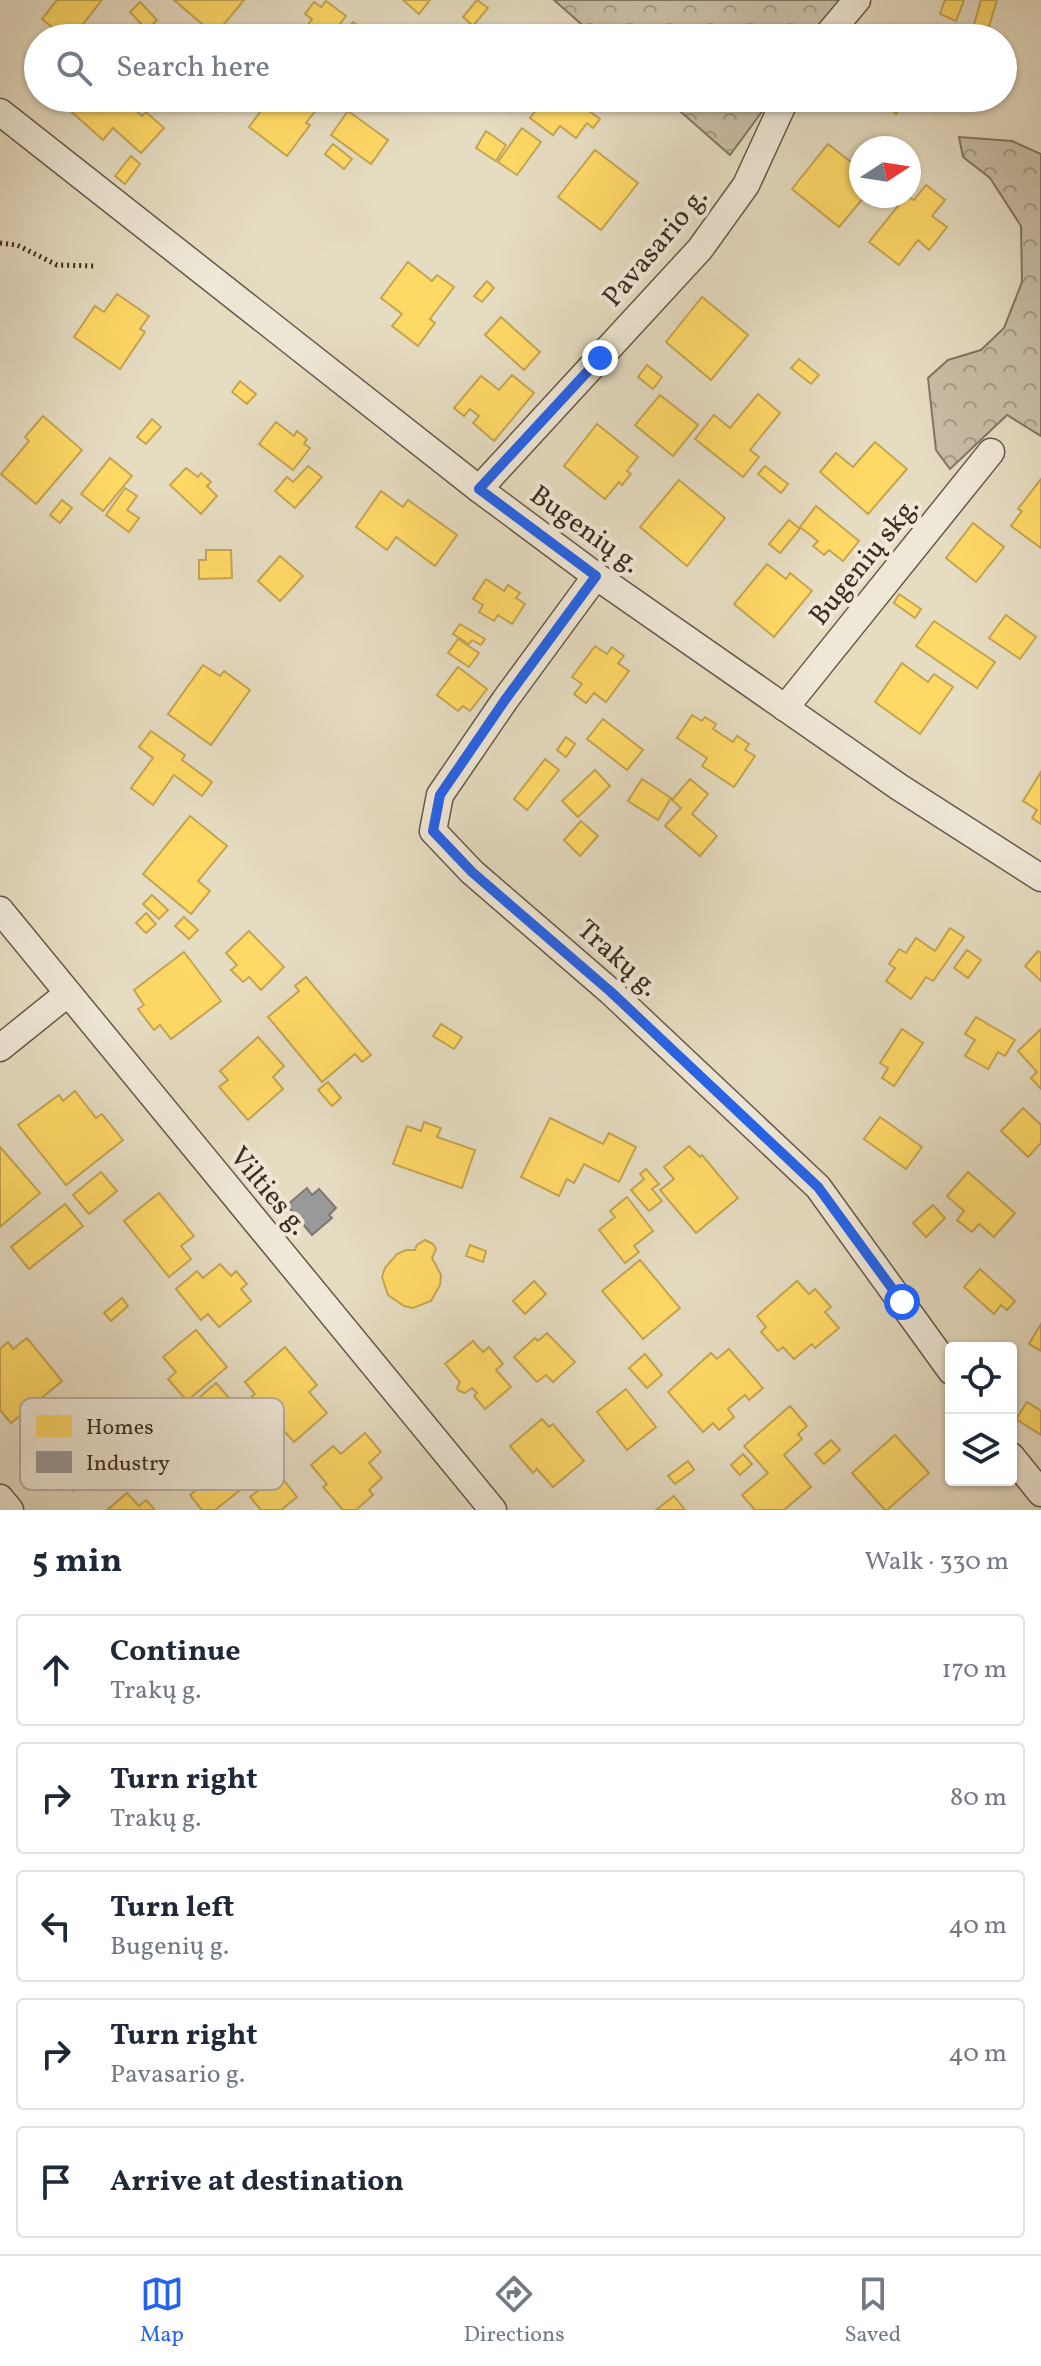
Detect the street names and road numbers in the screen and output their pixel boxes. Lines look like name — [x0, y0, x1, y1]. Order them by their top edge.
street label: Pavasario g. — [594, 179, 718, 316]
street label: Bugenių g. — [521, 477, 648, 583]
street label: Bugenių skg. — [801, 489, 929, 634]
street label: Trakų g. — [568, 911, 667, 1006]
street label: Vilties g. — [220, 1139, 317, 1244]

